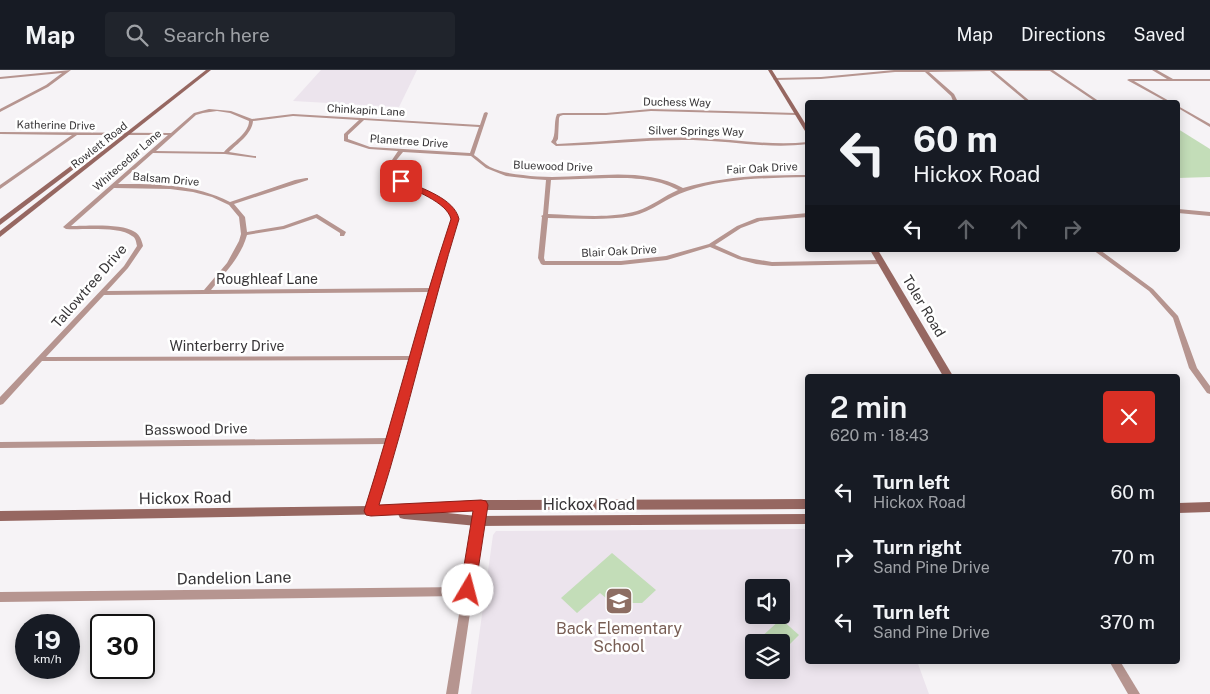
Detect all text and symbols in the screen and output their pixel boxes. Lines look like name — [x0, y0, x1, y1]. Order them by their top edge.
search box — [105, 12, 455, 57]
text: Map — [25, 21, 75, 49]
icon: search — [123, 21, 151, 49]
text: Search here — [163, 24, 270, 46]
text: Map — [956, 24, 993, 45]
text: Directions — [1021, 24, 1106, 45]
text: Saved — [1134, 24, 1185, 45]
street label: Duchess Way — [643, 95, 711, 109]
street label: Chinkapin Lane — [327, 102, 405, 118]
street label: Katherine Drive — [17, 118, 95, 132]
street label: Rowlett Road — [69, 119, 129, 171]
text: 60 m — [913, 119, 998, 160]
icon: left — [830, 120, 895, 185]
street label: Silver Springs Way — [648, 124, 744, 138]
street label: Whitecedar Lane — [90, 127, 164, 193]
street label: Planetree Drive — [369, 132, 449, 150]
street label: Bluewood Drive — [513, 159, 593, 173]
pin — [380, 160, 422, 202]
street label: Fair Oak Drive — [726, 160, 798, 176]
text: Hickox Road — [913, 161, 1040, 187]
icon: arrive — [387, 167, 415, 195]
street label: Balsam Drive — [132, 170, 200, 188]
icon: left — [899, 215, 927, 243]
icon: ahead — [952, 215, 980, 243]
icon: ahead — [1005, 215, 1033, 243]
icon: right — [1058, 215, 1086, 243]
street label: Tallowtree Drive — [48, 241, 130, 331]
street label: Blair Oak Drive — [581, 243, 657, 259]
street label: Roughleaf Lane — [216, 271, 318, 287]
street label: Toler Road — [899, 272, 949, 340]
street label: Winterberry Drive — [169, 338, 285, 354]
text: 2 min — [830, 389, 907, 425]
button: close — [1103, 391, 1155, 443]
street label: Basswood Drive — [144, 420, 248, 438]
text: 620 m · 18:43 — [830, 426, 929, 445]
text: Turn left — [873, 471, 950, 493]
icon: left — [830, 478, 858, 506]
text: 60 m — [1111, 481, 1155, 503]
street label: Hickox Road — [138, 488, 232, 508]
text: Hickox Road — [873, 493, 966, 512]
street label: Hickox Road — [543, 495, 635, 514]
text: Turn right — [873, 536, 962, 558]
icon: right — [830, 543, 858, 571]
text: 70 m — [1111, 546, 1155, 568]
text: Sand Pine Drive — [873, 558, 990, 577]
position arrow — [441, 563, 493, 615]
street label: Dandelion Lane — [176, 567, 292, 589]
map controls — [745, 579, 790, 679]
button: sound — [745, 579, 790, 624]
school or university icon: Back Elementary School — [604, 586, 634, 616]
text: Turn left — [873, 601, 950, 623]
icon: left — [830, 608, 858, 636]
text: 370 m — [1100, 611, 1155, 633]
speed limit sign: 30 — [90, 614, 155, 679]
place label: Back Elementary School — [556, 619, 682, 656]
text: Sand Pine Drive — [873, 623, 990, 642]
text: 19 — [34, 625, 61, 655]
button: layers — [745, 634, 790, 679]
text: km/h — [33, 652, 62, 666]

